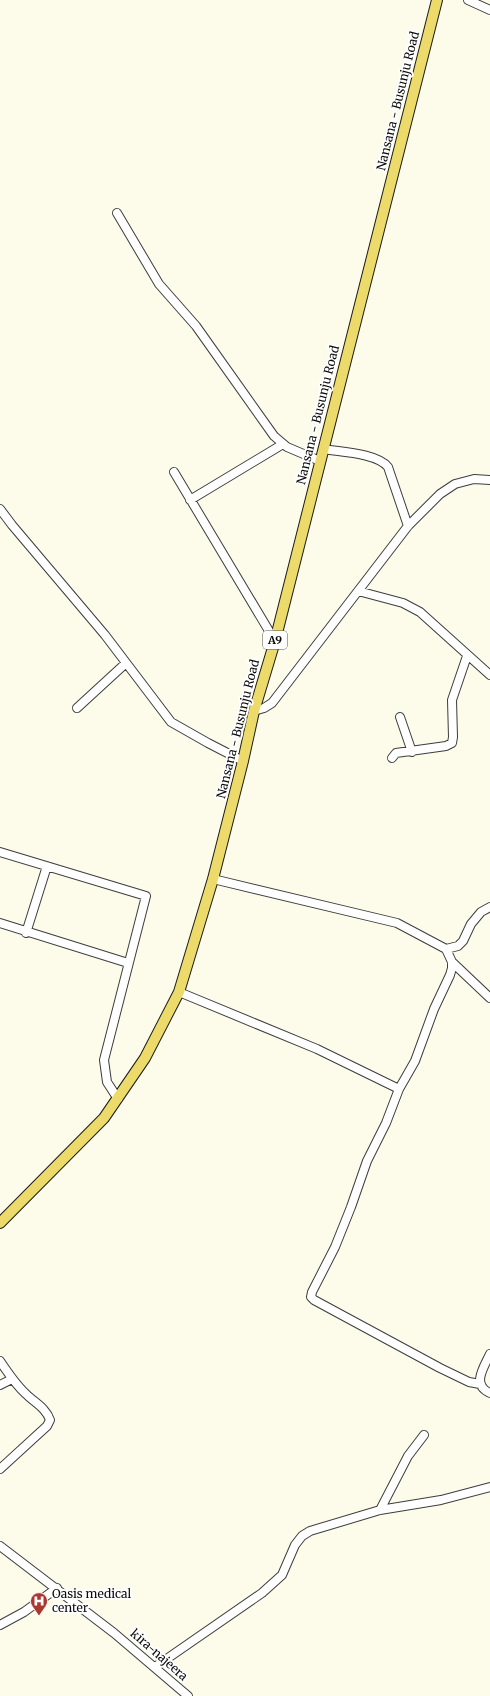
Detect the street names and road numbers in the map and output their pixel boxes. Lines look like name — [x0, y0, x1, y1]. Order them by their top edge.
street label: Nansana - Busunju Road — [373, 30, 422, 172]
street label: Nansana - Busunju Road — [293, 344, 342, 486]
road number: A9 — [263, 631, 287, 649]
street label: Nansana - Busunju Road — [213, 658, 262, 800]
street label: kira-najeera — [128, 1626, 191, 1684]

